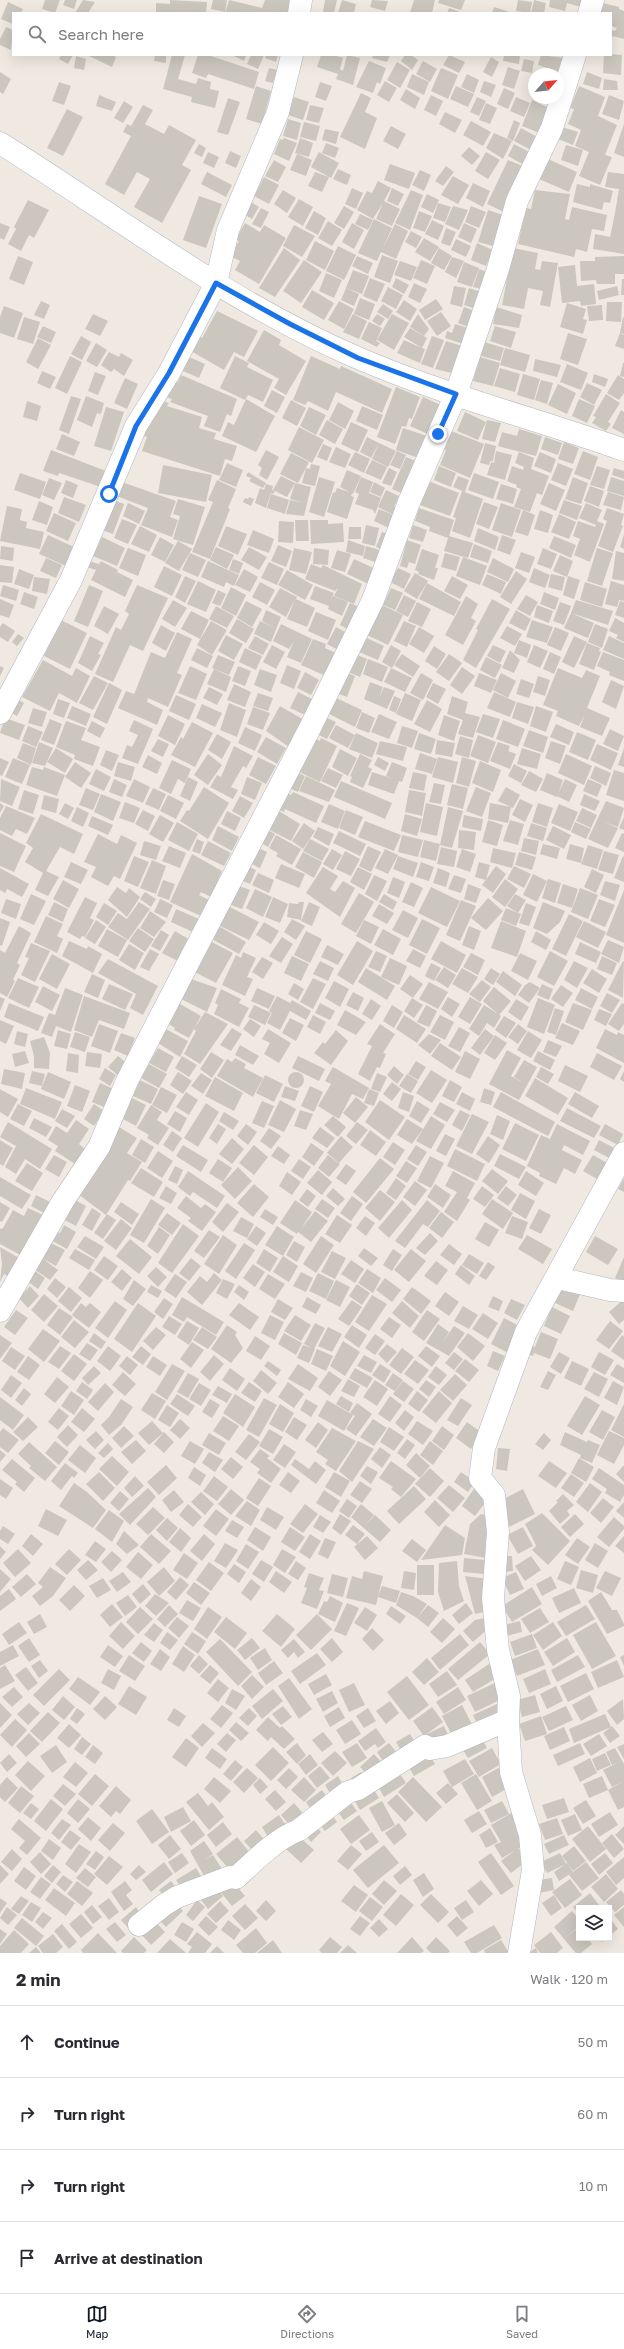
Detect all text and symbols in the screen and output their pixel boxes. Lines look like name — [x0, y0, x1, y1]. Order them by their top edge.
search box — [12, 12, 612, 56]
icon: search — [26, 23, 48, 45]
text: Search here — [58, 25, 144, 43]
north arrow — [528, 68, 564, 104]
route end — [429, 425, 447, 443]
route start — [100, 485, 118, 503]
map controls — [576, 1905, 612, 1941]
button: layers — [576, 1905, 612, 1941]
text: 2 min — [16, 1969, 60, 1990]
text: Walk · 120 m — [530, 1971, 608, 1987]
icon: ahead — [16, 2031, 38, 2053]
text: Continue — [54, 2033, 120, 2051]
text: 50 m — [578, 2034, 608, 2050]
icon: right — [16, 2103, 38, 2125]
text: Turn right — [54, 2105, 125, 2123]
text: 60 m — [577, 2106, 608, 2122]
icon: right — [16, 2175, 38, 2197]
text: Turn right — [54, 2177, 125, 2195]
text: 10 m — [579, 2178, 608, 2194]
icon: arrive — [16, 2247, 38, 2269]
text: Arrive at destination — [54, 2249, 203, 2267]
tab: Map — [86, 2303, 108, 2340]
tab: Directions — [280, 2303, 334, 2340]
tab: Saved — [506, 2303, 538, 2340]

